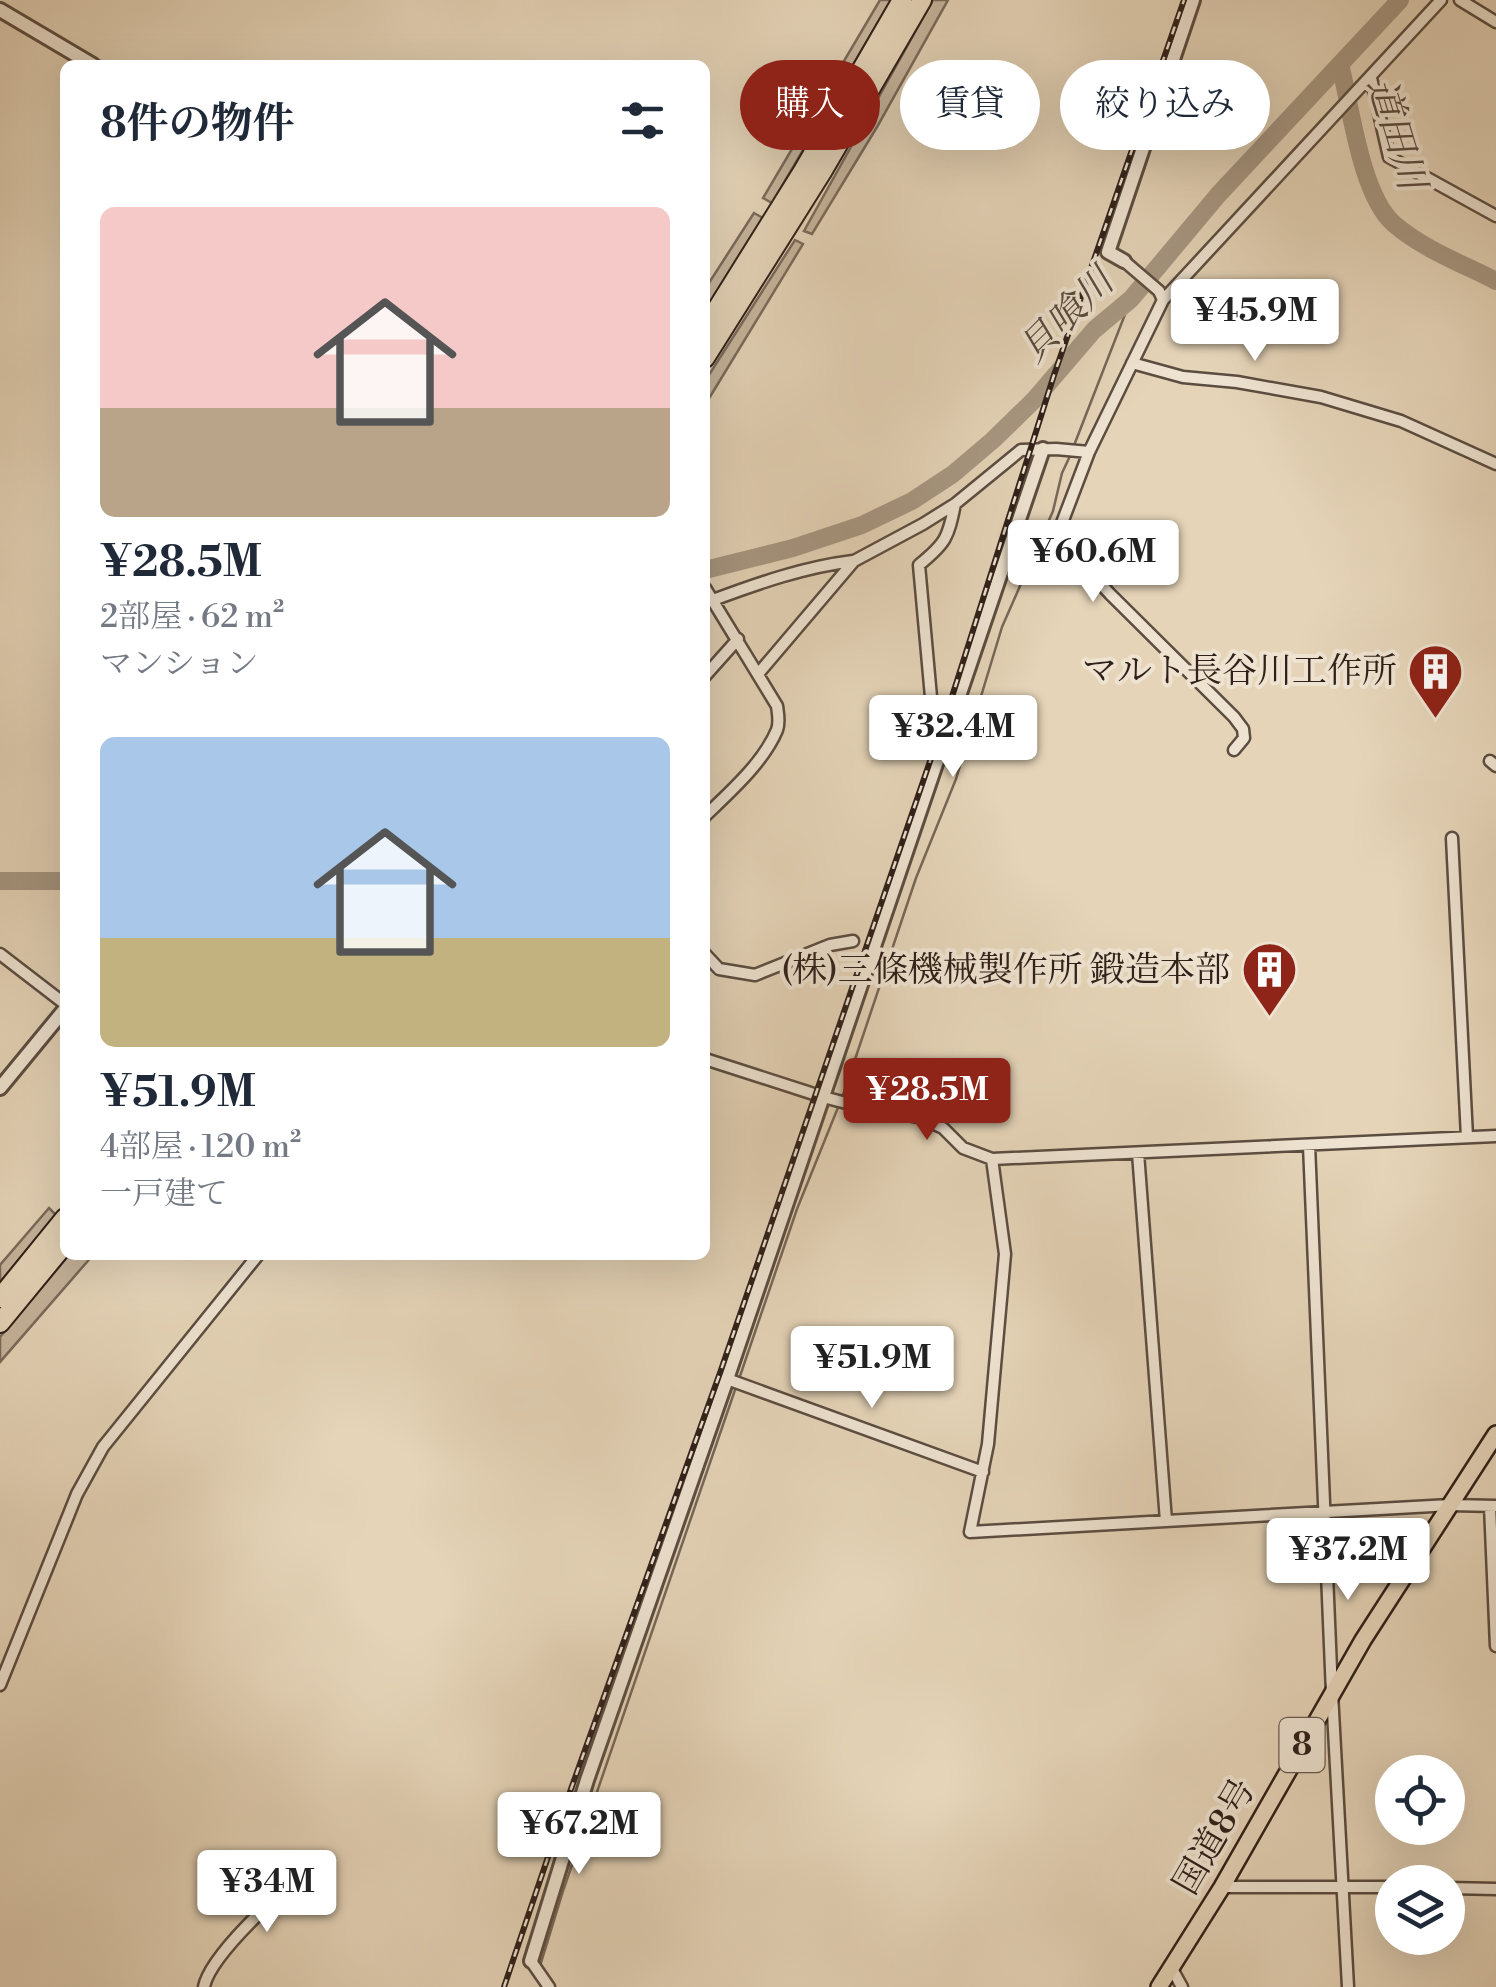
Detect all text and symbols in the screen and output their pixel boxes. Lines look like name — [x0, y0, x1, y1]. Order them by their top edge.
chip: 購入 — [740, 60, 880, 150]
chip: 賃貸 — [900, 60, 1040, 150]
chip: 絞り込み — [1060, 60, 1270, 150]
water label: 道田川 — [1357, 73, 1436, 199]
icon: filters — [615, 93, 670, 148]
text: 8件の物件 — [100, 98, 295, 151]
water label: 貝喰川 — [1010, 256, 1127, 373]
icon: home — [295, 272, 475, 452]
pin: ¥45.9M — [1174, 279, 1336, 364]
text: ¥45.9M — [1193, 291, 1317, 331]
pin: ¥60.6M — [1012, 520, 1174, 605]
text: ¥60.6M — [1030, 532, 1156, 572]
text: ¥28.5M — [100, 537, 262, 590]
text: 2部屋 · 62 m² — [100, 597, 284, 637]
building icon: マルト長谷川工作所 — [1406, 641, 1466, 720]
text: マンション — [100, 644, 259, 684]
place label: マルト長谷川工作所 — [1082, 650, 1397, 693]
pin: ¥32.4M — [872, 695, 1034, 780]
text: ¥32.4M — [891, 707, 1015, 747]
icon: home — [295, 802, 475, 982]
building icon: (株)三條機械製作所 鍛造本部 — [1239, 940, 1299, 1019]
place label: (株)三條機械製作所 鍛造本部 — [781, 949, 1230, 992]
pin: ¥28.5M — [846, 1058, 1008, 1143]
text: ¥51.9M — [100, 1067, 256, 1120]
text: ¥28.5M — [865, 1070, 989, 1110]
text: 4部屋 · 120 m² — [100, 1127, 301, 1167]
text: 一戸建て — [100, 1174, 228, 1214]
pin: ¥51.9M — [791, 1326, 953, 1411]
text: ¥51.9M — [813, 1338, 931, 1378]
pin: ¥37.2M — [1267, 1518, 1429, 1603]
text: ¥37.2M — [1289, 1530, 1407, 1570]
road number: 8 — [1280, 1718, 1324, 1772]
map controls — [1375, 1755, 1465, 1955]
button: locate — [1375, 1755, 1465, 1845]
street label: 国道8号 — [1165, 1771, 1265, 1903]
pin: ¥67.2M — [498, 1792, 660, 1877]
text: ¥67.2M — [520, 1804, 638, 1844]
pin: ¥34M — [208, 1850, 326, 1935]
text: ¥34M — [219, 1862, 315, 1902]
button: layers — [1375, 1865, 1465, 1955]

